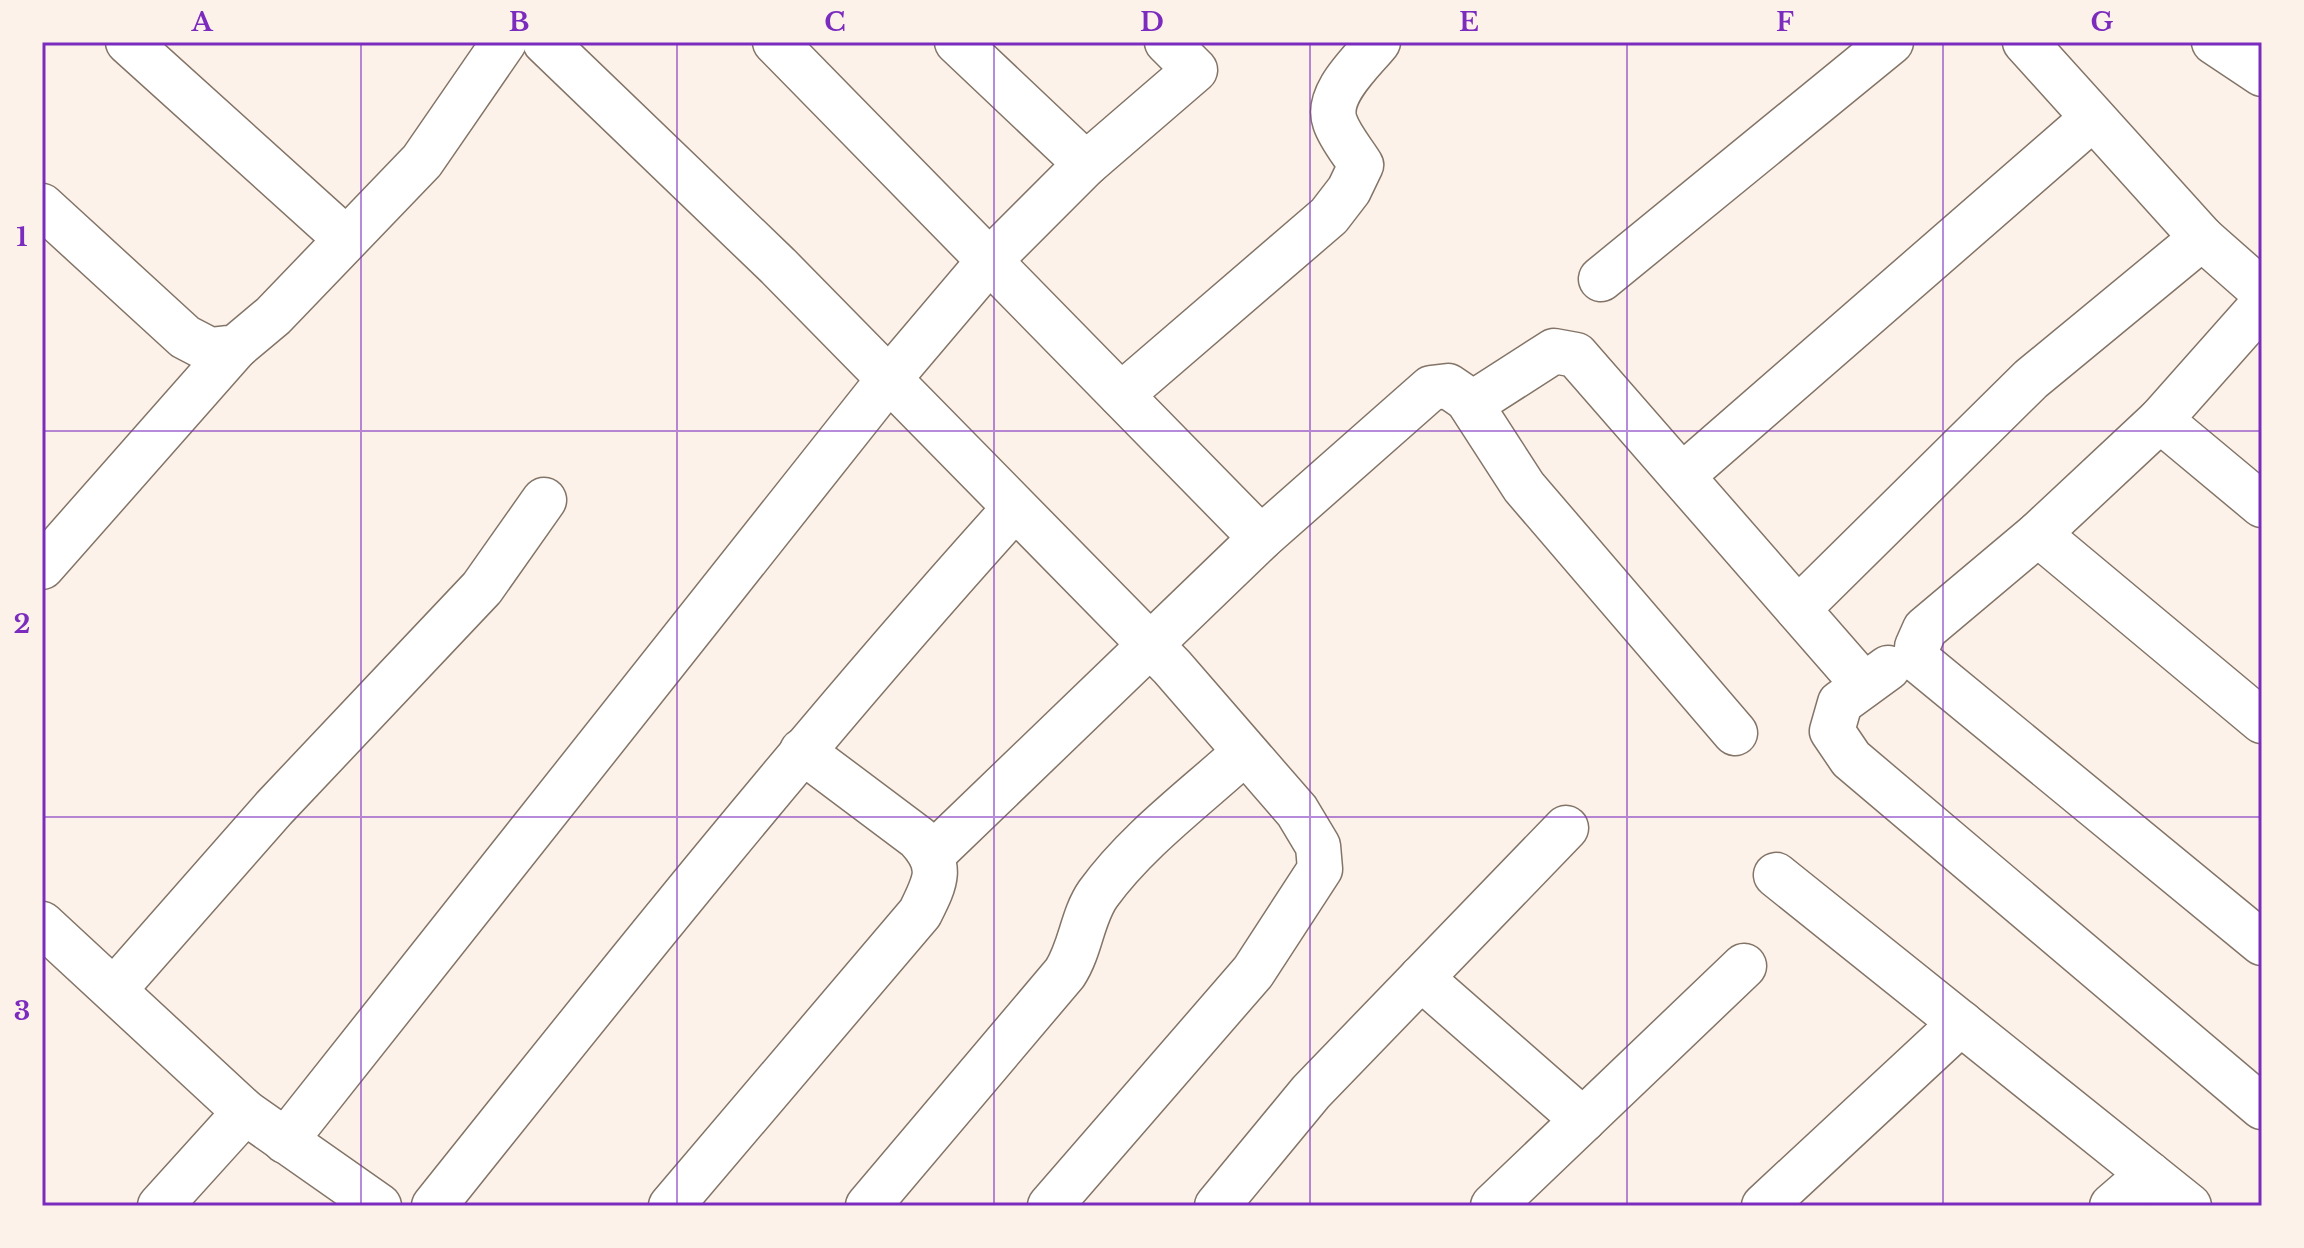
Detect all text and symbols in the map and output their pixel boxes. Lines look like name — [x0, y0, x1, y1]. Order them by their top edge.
text: A — [190, 6, 213, 38]
text: B — [509, 6, 529, 38]
text: C — [824, 6, 846, 38]
text: D — [1140, 6, 1164, 38]
text: E — [1459, 6, 1479, 38]
text: F — [1776, 6, 1794, 38]
text: G — [2091, 6, 2114, 38]
text: 1 — [16, 221, 28, 253]
text: 2 — [14, 608, 30, 640]
text: 3 — [14, 995, 30, 1027]

